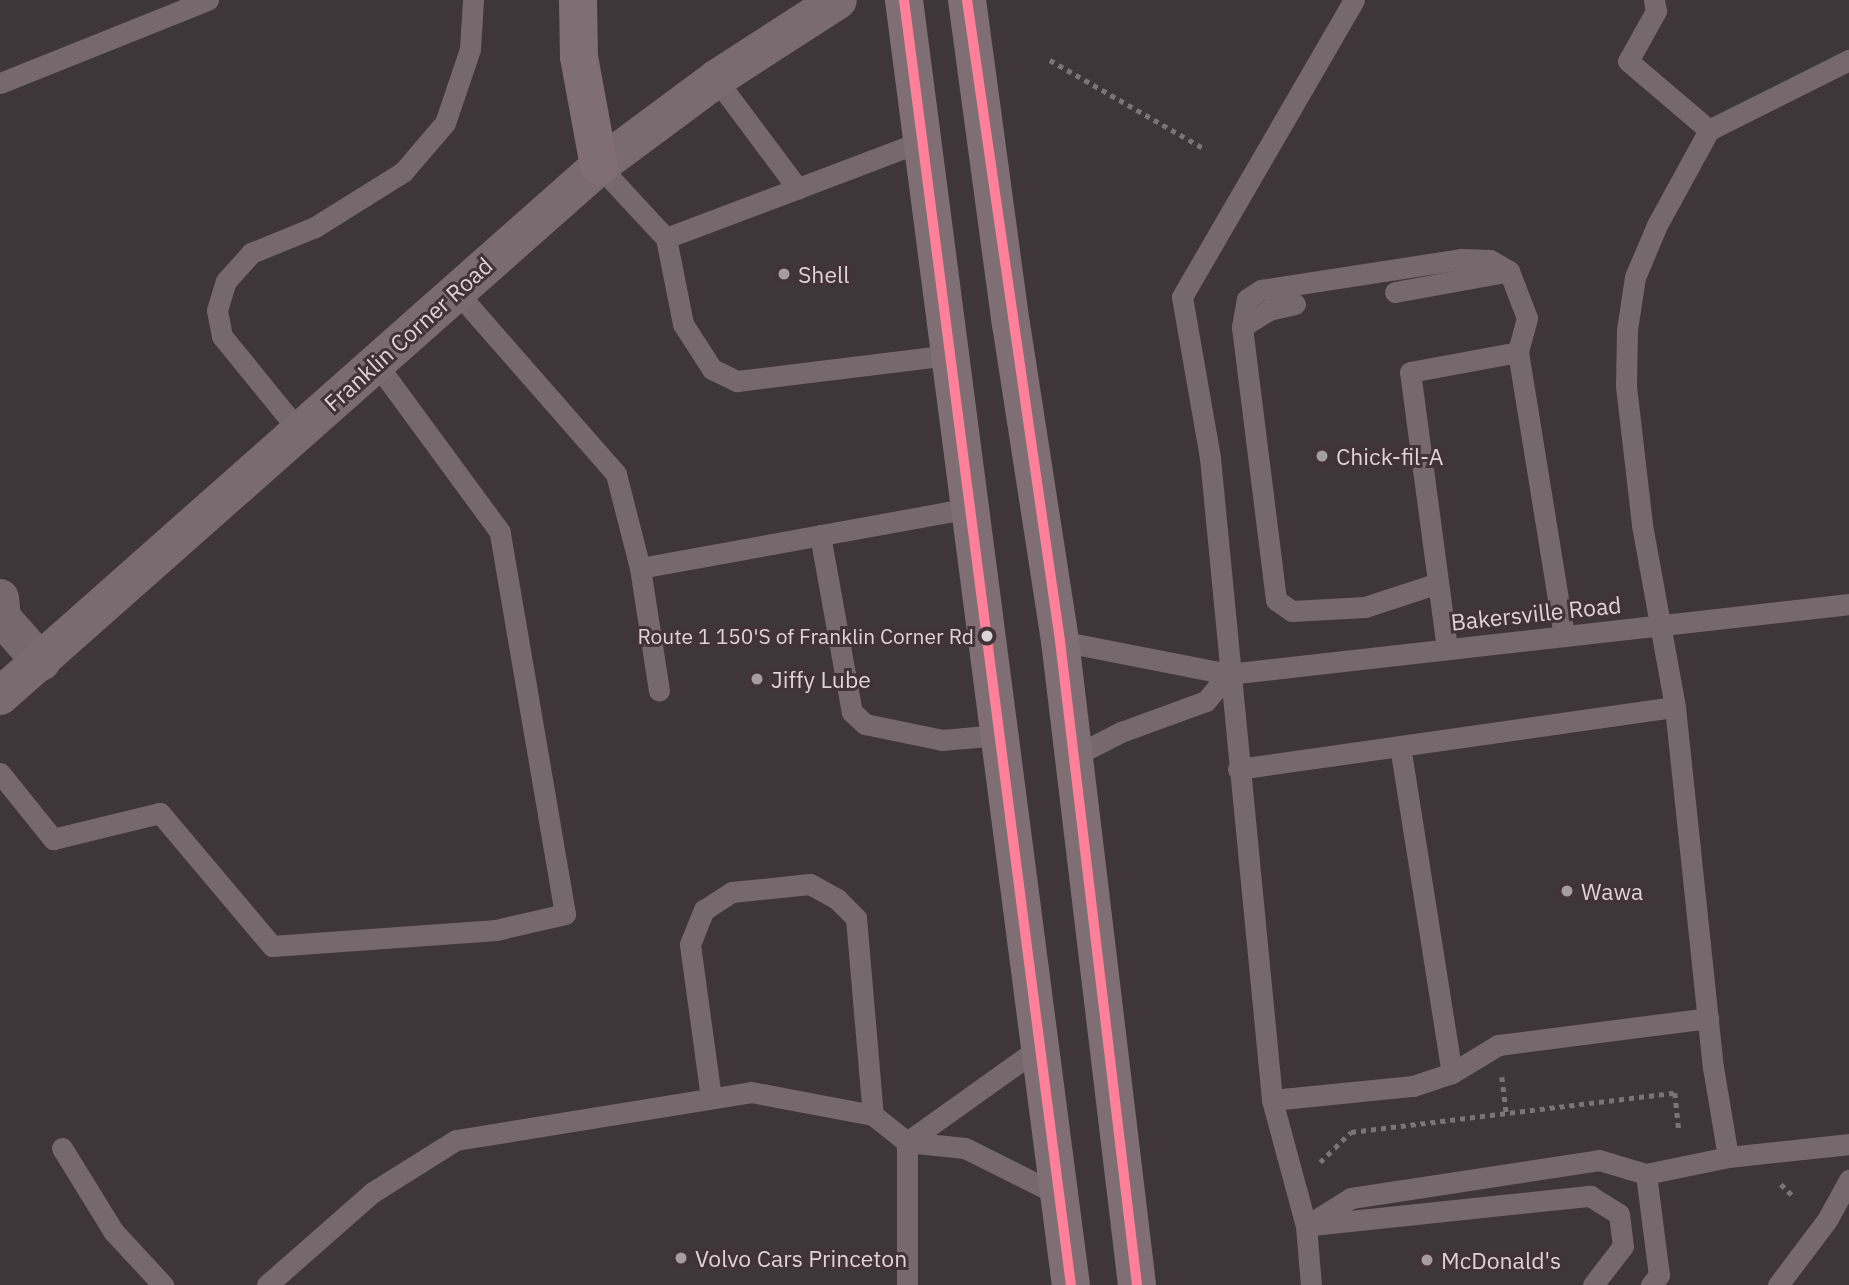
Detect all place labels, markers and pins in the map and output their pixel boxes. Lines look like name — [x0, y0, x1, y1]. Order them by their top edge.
place label: Shell — [798, 260, 849, 288]
marker: Shell — [776, 266, 792, 282]
place label: Chick-fil-A — [1336, 442, 1443, 470]
marker: Chick-fil-A — [1314, 448, 1330, 464]
place label: Route 1 150'S of Franklin Corner Rd — [637, 623, 974, 649]
marker: Route 1 150'S of Franklin Corner Rd — [980, 629, 994, 643]
place label: Jiffy Lube — [771, 665, 871, 693]
marker: Jiffy Lube — [749, 671, 765, 687]
place label: Wawa — [1581, 877, 1643, 905]
marker: Wawa — [1559, 883, 1575, 899]
place label: Volvo Cars Princeton — [695, 1244, 907, 1272]
place label: McDonald's — [1441, 1246, 1561, 1274]
marker: Volvo Cars Princeton — [673, 1250, 689, 1266]
marker: McDonald's — [1419, 1252, 1435, 1268]

